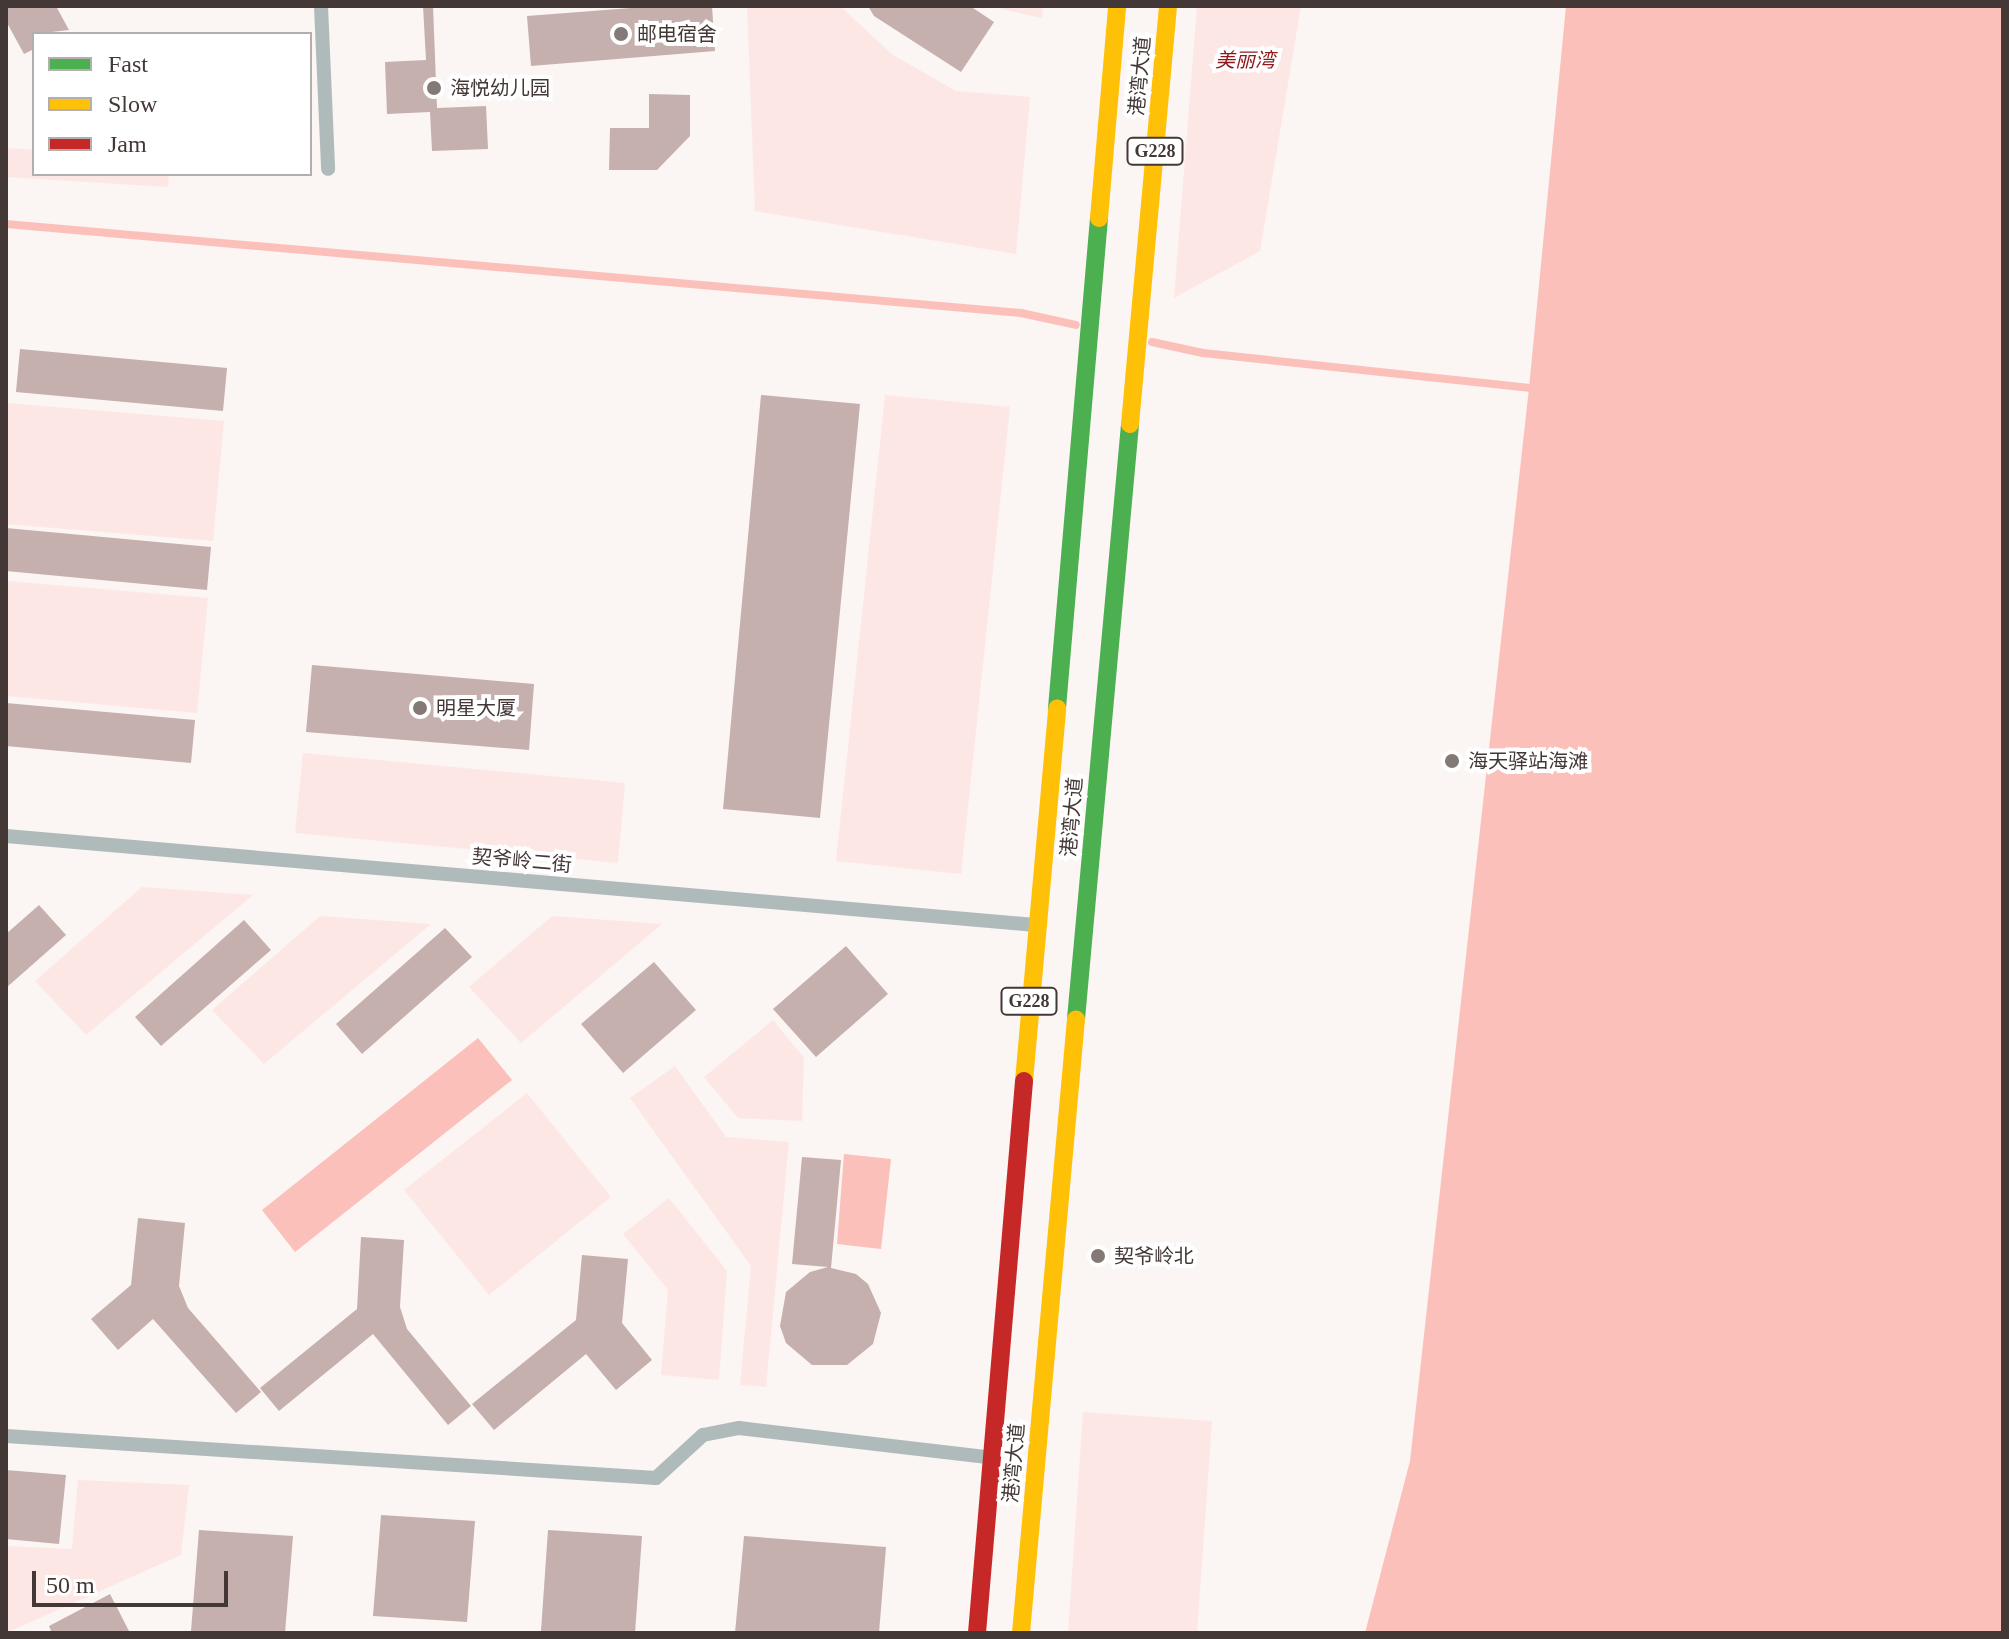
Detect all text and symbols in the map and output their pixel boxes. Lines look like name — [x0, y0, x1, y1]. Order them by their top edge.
place label: 邮电宿舍 — [637, 22, 717, 46]
marker: 邮电宿舍 — [612, 25, 630, 43]
legend — [32, 32, 312, 176]
street label: 港湾大道 — [1125, 35, 1155, 117]
park label: 美丽湾 — [1215, 48, 1275, 72]
text: Fast — [108, 51, 148, 77]
place label: 海悦幼儿园 — [450, 76, 550, 100]
marker: 海悦幼儿园 — [425, 79, 443, 97]
text: Slow — [108, 91, 157, 117]
text: Jam — [108, 131, 147, 157]
road number: G228 — [1125, 137, 1185, 165]
place label: 明星大厦 — [436, 696, 516, 720]
marker: 明星大厦 — [411, 699, 429, 717]
place label: 海天驿站海滩 — [1468, 749, 1588, 773]
marker: 海天驿站海滩 — [1443, 752, 1461, 770]
street label: 港湾大道 — [1057, 776, 1087, 858]
street label: 契爷岭二街 — [471, 845, 573, 877]
road number: G228 — [999, 987, 1059, 1015]
place label: 契爷岭北 — [1114, 1244, 1194, 1268]
marker: 契爷岭北 — [1089, 1247, 1107, 1265]
street label: 港湾大道 — [999, 1422, 1029, 1504]
scale bar — [36, 1555, 232, 1605]
text: 50 m — [46, 1572, 95, 1598]

